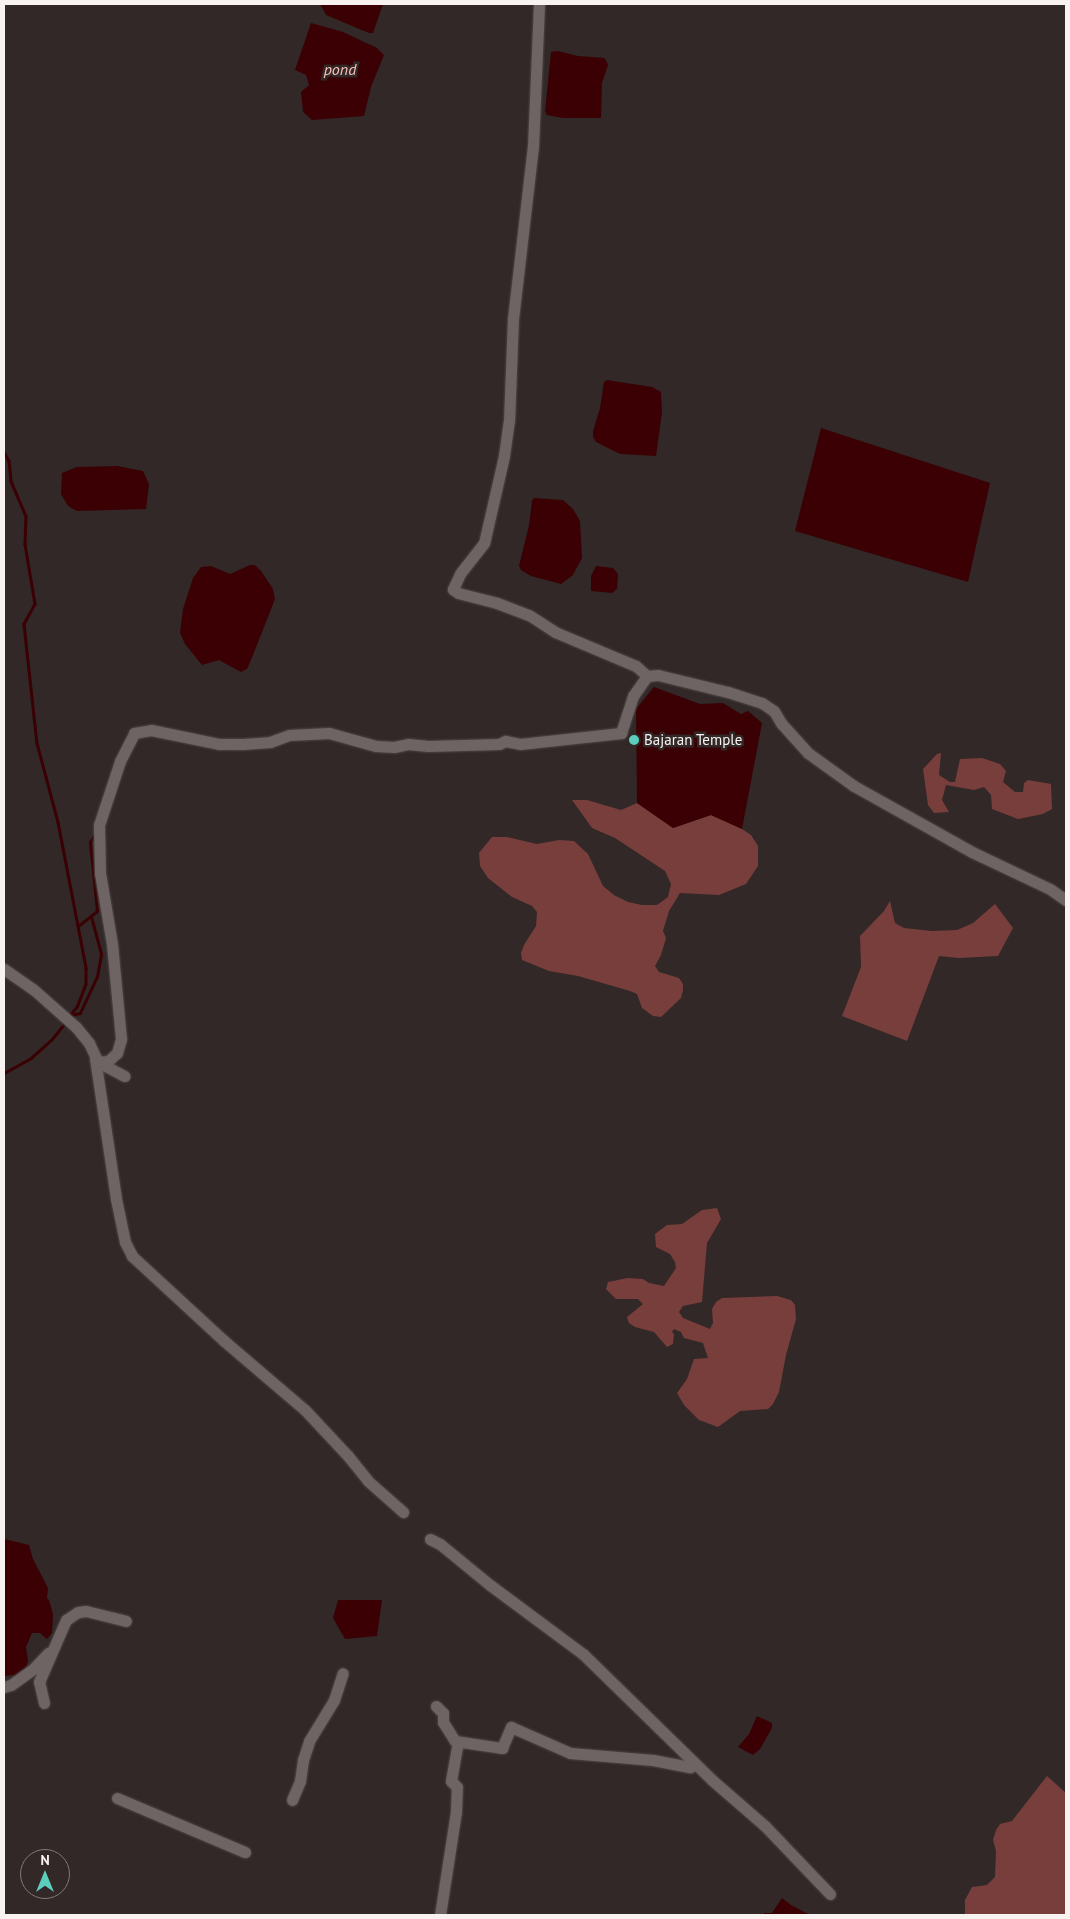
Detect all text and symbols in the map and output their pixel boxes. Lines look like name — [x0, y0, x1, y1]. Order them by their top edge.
water label: pond — [324, 59, 356, 79]
place label: Bajaran Temple — [644, 731, 743, 749]
marker: Bajaran Temple — [628, 734, 640, 746]
north arrow — [20, 1849, 70, 1899]
text: N — [40, 1851, 50, 1869]

